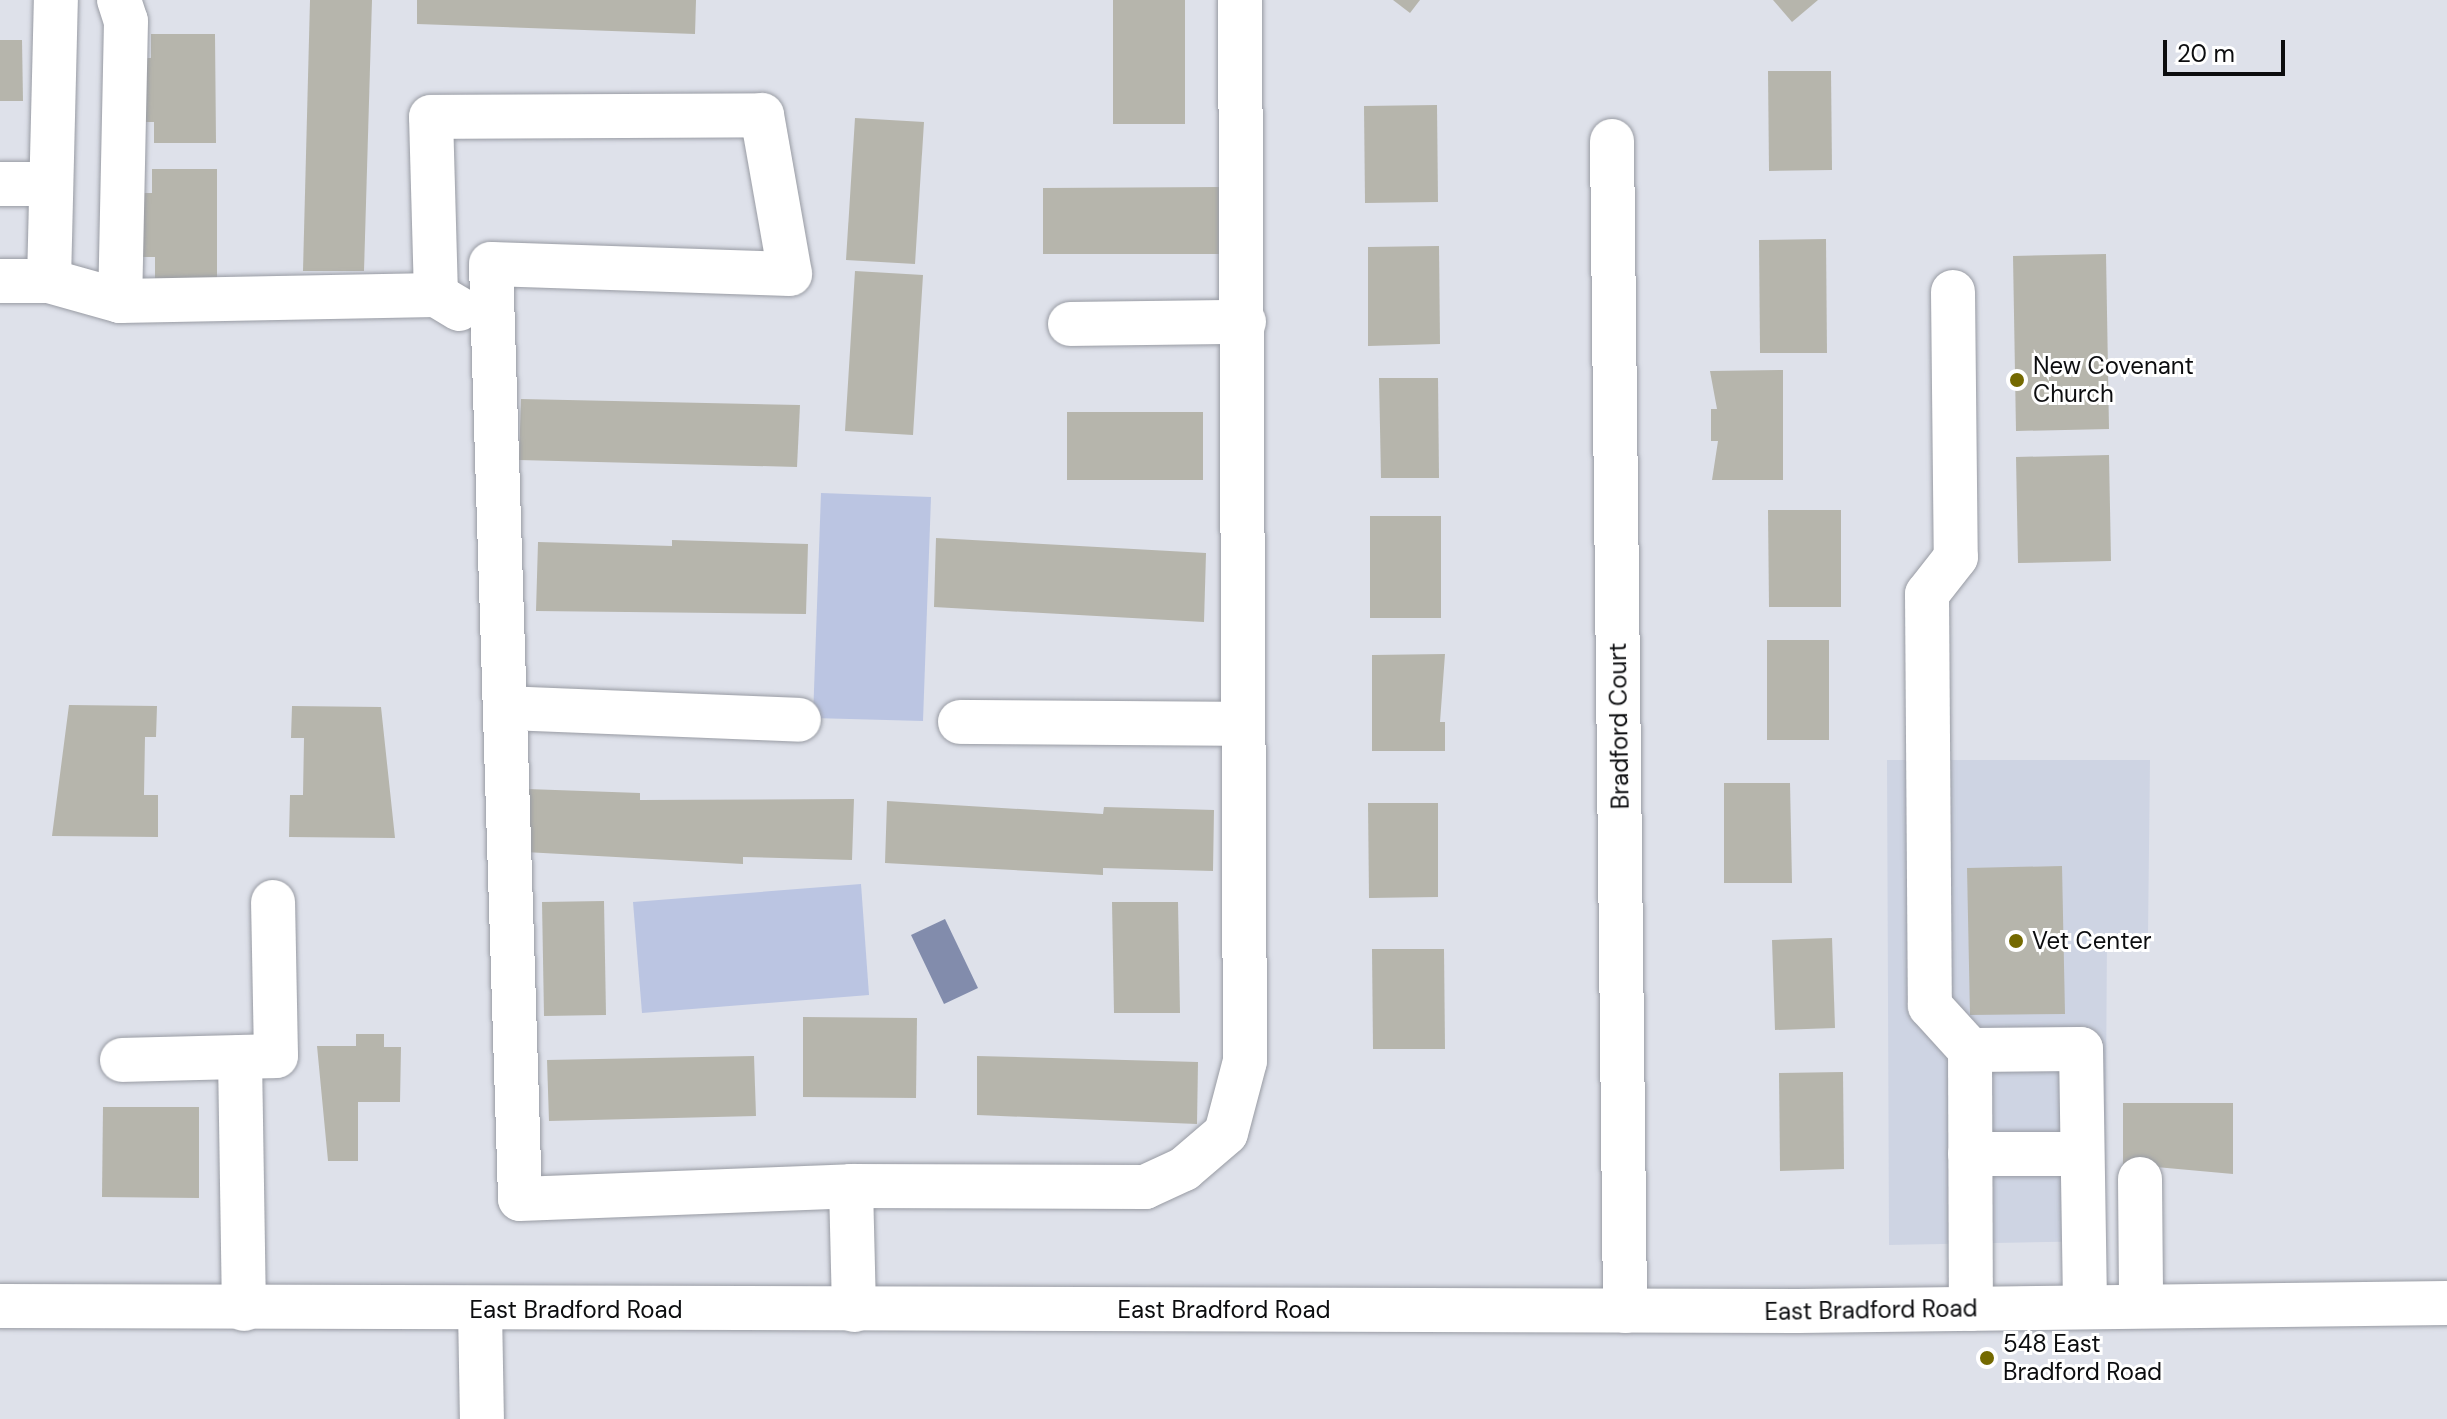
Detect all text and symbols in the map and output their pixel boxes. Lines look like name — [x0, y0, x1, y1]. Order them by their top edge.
scale bar — [2167, 24, 2289, 74]
text: 20 m — [2177, 38, 2235, 69]
place label: New Covenant Church — [2033, 352, 2194, 408]
marker: New Covenant Church — [2008, 371, 2026, 389]
street label: Bradford Court — [1603, 642, 1635, 810]
place label: Vet Center — [2032, 927, 2152, 955]
marker: Vet Center — [2007, 932, 2025, 950]
street label: East Bradford Road — [1764, 1294, 1978, 1326]
street label: East Bradford Road — [469, 1296, 683, 1324]
street label: East Bradford Road — [1117, 1296, 1331, 1324]
place label: 548 East Bradford Road — [2003, 1330, 2162, 1386]
marker: 548 East Bradford Road — [1978, 1349, 1996, 1367]

